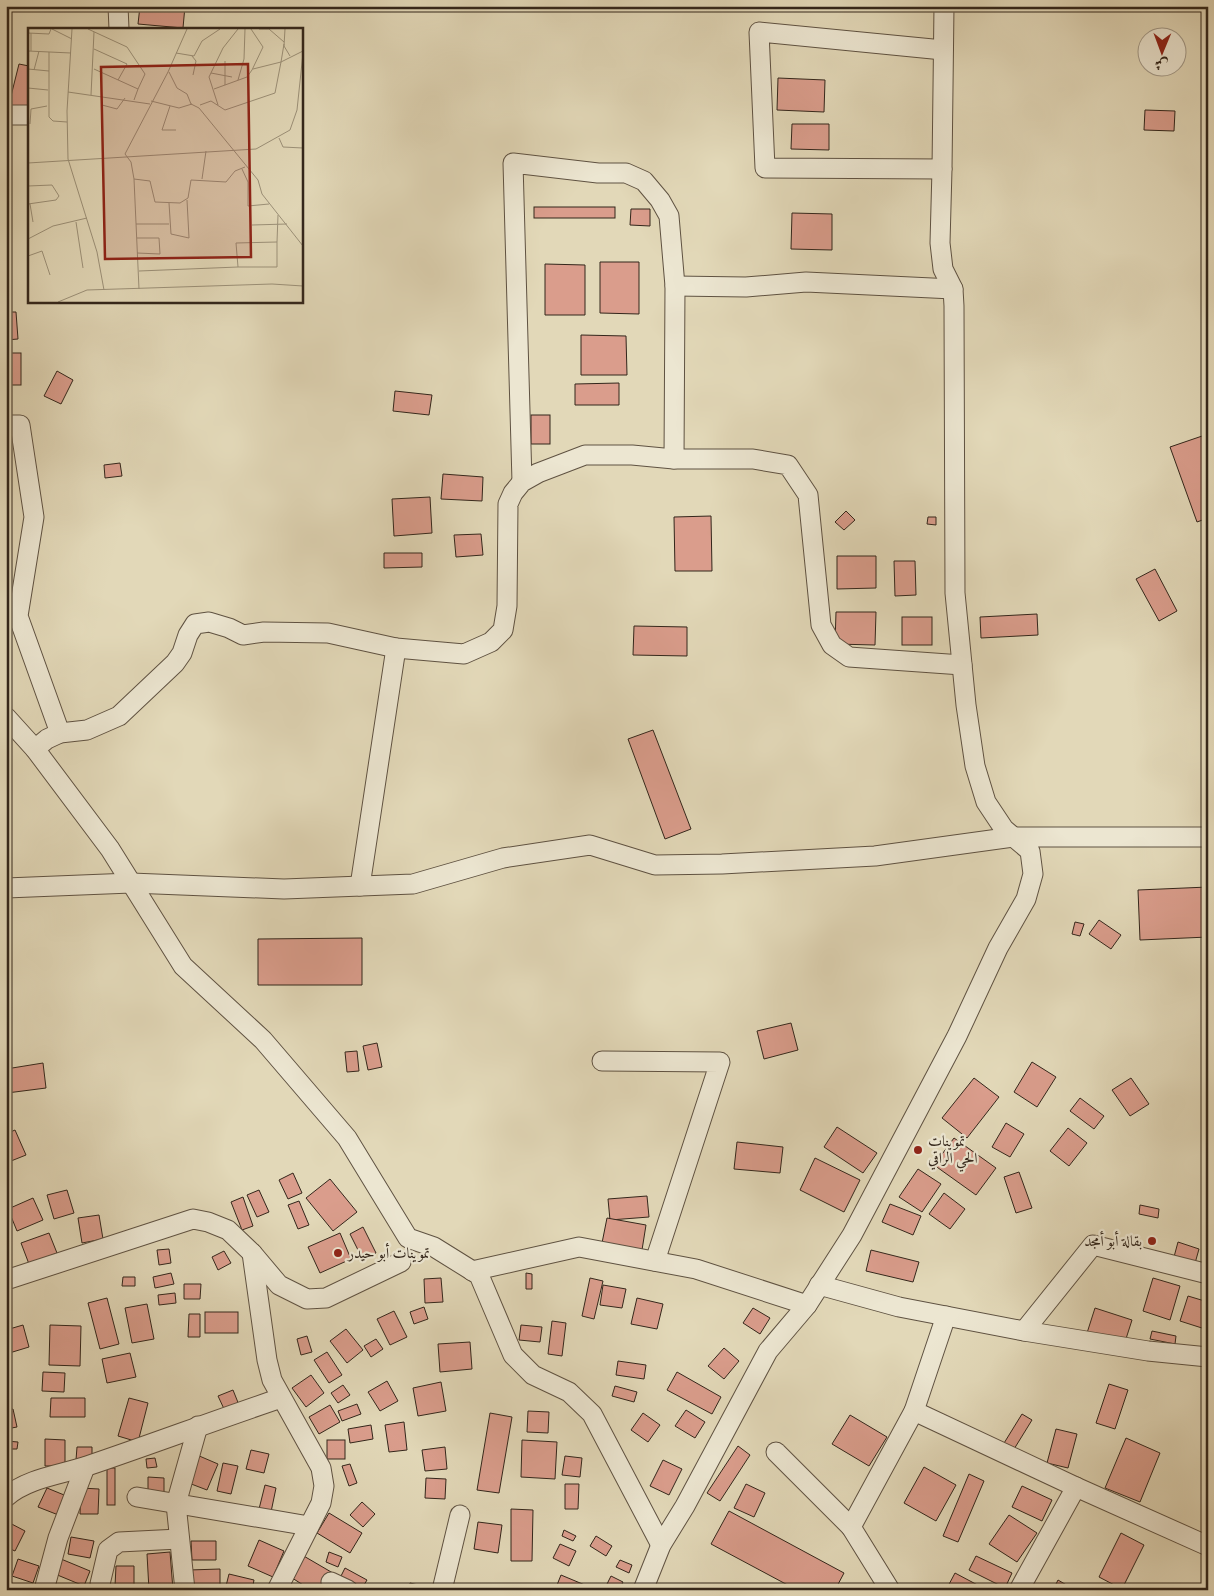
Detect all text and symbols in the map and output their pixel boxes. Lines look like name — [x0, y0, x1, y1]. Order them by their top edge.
inset map — [28, 28, 302, 302]
north arrow — [1136, 28, 1186, 78]
text: ش — [1155, 55, 1169, 73]
place label: تموينات الحي الراقي — [928, 1132, 978, 1172]
marker: تموينات الحي الراقي — [912, 1144, 924, 1156]
place label: بقالة أبو أمجد — [1084, 1230, 1142, 1251]
marker: بقالة أبو أمجد — [1146, 1235, 1158, 1247]
place label: تموينات أبو حيدر — [346, 1242, 430, 1263]
marker: تموينات أبو حيدر — [332, 1247, 344, 1259]

